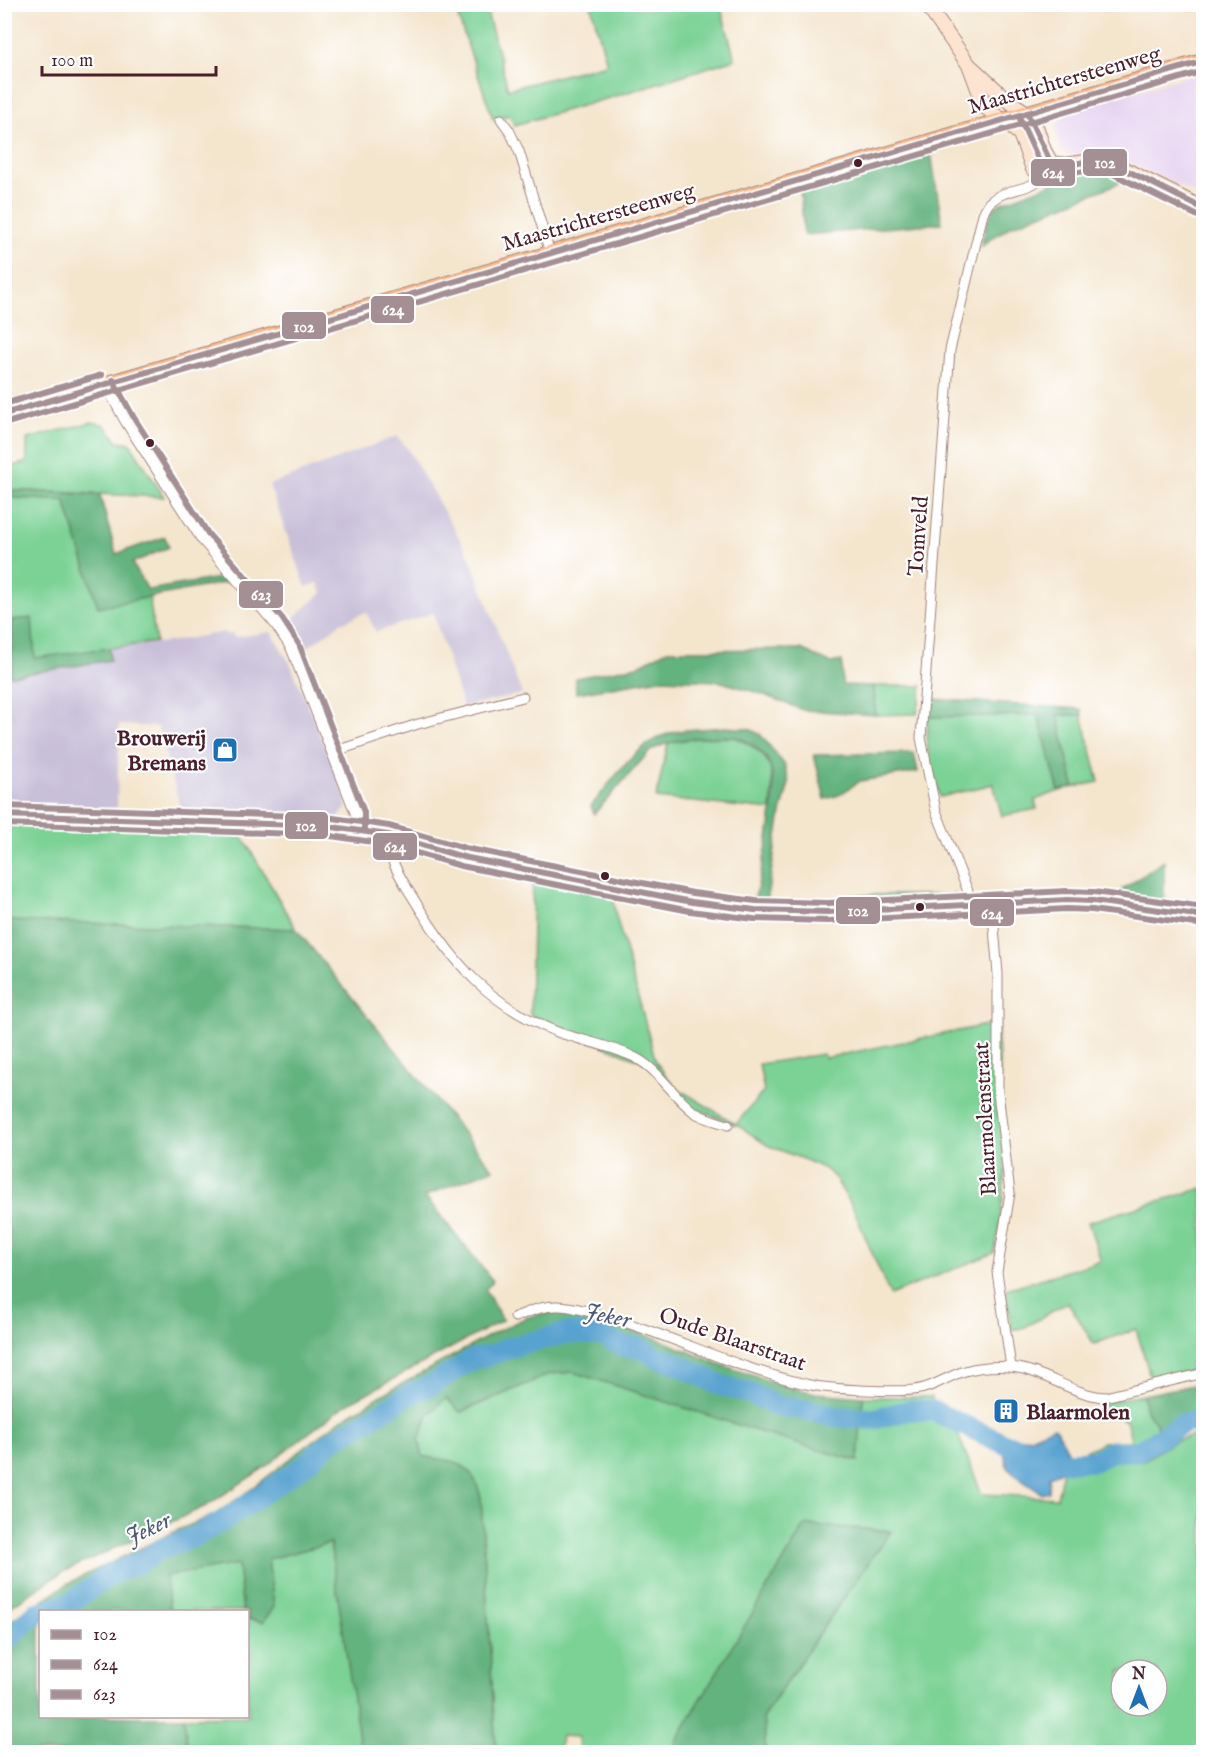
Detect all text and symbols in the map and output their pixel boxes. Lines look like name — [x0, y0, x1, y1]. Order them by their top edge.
scale bar — [42, 39, 216, 77]
street label: Maastrichtersteenweg — [965, 40, 1165, 122]
text: 100 m — [51, 50, 93, 73]
line badge: 102 — [1082, 148, 1128, 177]
text: 102 — [1094, 154, 1116, 174]
unlabelled marker — [852, 157, 864, 169]
line badge: 624 — [1030, 158, 1076, 187]
text: 624 — [1042, 164, 1065, 184]
street label: Maastrichtersteenweg — [499, 177, 699, 259]
line badge: 624 — [370, 295, 415, 324]
text: 624 — [382, 301, 405, 321]
line badge: 102 — [281, 311, 327, 340]
text: 102 — [293, 318, 315, 338]
unlabelled marker — [144, 437, 156, 449]
street label: Tomveld — [902, 495, 936, 577]
line badge: 623 — [238, 580, 284, 609]
text: 623 — [251, 586, 271, 606]
place label: Brouwerij Bremans — [117, 725, 206, 778]
shop icon: Brouwerij Bremans — [210, 735, 240, 765]
line badge: 102 — [284, 811, 329, 840]
text: 102 — [295, 817, 317, 837]
line badge: 624 — [372, 832, 418, 861]
text: 624 — [384, 838, 407, 858]
unlabelled marker — [599, 870, 611, 882]
line badge: 102 — [835, 896, 881, 925]
line badge: 624 — [969, 898, 1015, 927]
unlabelled marker — [914, 901, 926, 913]
text: 102 — [847, 902, 869, 922]
text: 624 — [981, 905, 1004, 925]
street label: Blaarmolenstraat — [968, 1041, 1004, 1197]
water label: Jeker — [582, 1296, 636, 1337]
street label: Oude Blaarstraat — [655, 1302, 810, 1378]
building icon: Blaarmolen — [991, 1396, 1021, 1426]
place label: Blaarmolen — [1026, 1399, 1130, 1427]
water label: Jeker — [121, 1505, 178, 1553]
legend — [39, 1610, 249, 1718]
text: 102 — [93, 1624, 117, 1647]
text: 624 — [93, 1654, 118, 1677]
north arrow — [1109, 1658, 1169, 1718]
text: N — [1131, 1665, 1146, 1685]
text: 623 — [93, 1684, 116, 1707]

